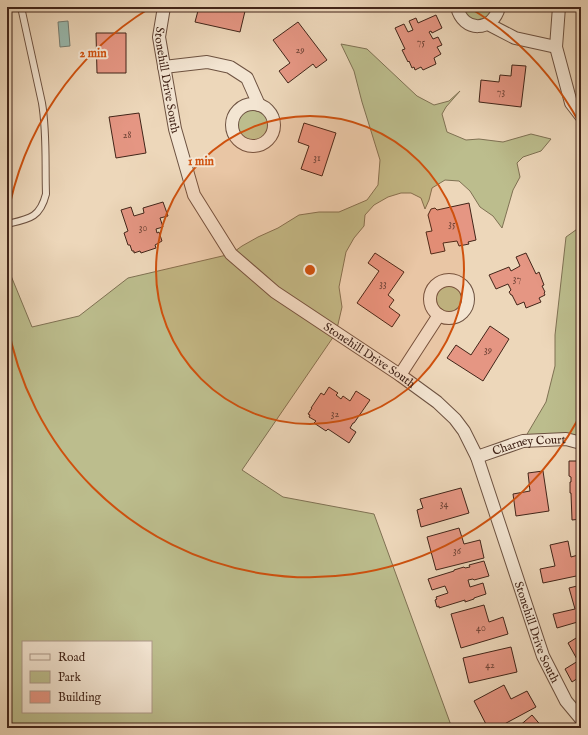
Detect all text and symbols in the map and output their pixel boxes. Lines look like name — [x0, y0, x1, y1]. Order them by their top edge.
street label: Stonehill Drive South — [152, 26, 183, 135]
house number: 75 — [417, 36, 426, 49]
house number: 29 — [295, 44, 305, 57]
text: 2 min — [79, 46, 107, 61]
house number: 73 — [497, 86, 505, 99]
house number: 28 — [123, 129, 131, 142]
house number: 31 — [313, 152, 321, 165]
text: 1 min — [188, 154, 215, 169]
house number: 35 — [448, 218, 456, 231]
house number: 30 — [139, 222, 147, 235]
centre of rings — [303, 263, 317, 277]
house number: 37 — [513, 273, 522, 286]
house number: 33 — [379, 278, 387, 291]
street label: Stonehill Drive South — [321, 319, 419, 392]
house number: 39 — [484, 344, 492, 357]
house number: 32 — [331, 408, 340, 421]
street label: Charney Court — [490, 432, 566, 459]
house number: 34 — [440, 498, 448, 511]
house number: 36 — [453, 545, 462, 558]
street label: Stonehill Drive South — [511, 579, 563, 686]
house number: 40 — [476, 622, 486, 635]
legend — [22, 641, 152, 713]
text: Road — [58, 650, 86, 665]
house number: 42 — [485, 659, 495, 672]
text: Park — [58, 670, 81, 685]
text: Building — [58, 690, 102, 705]

